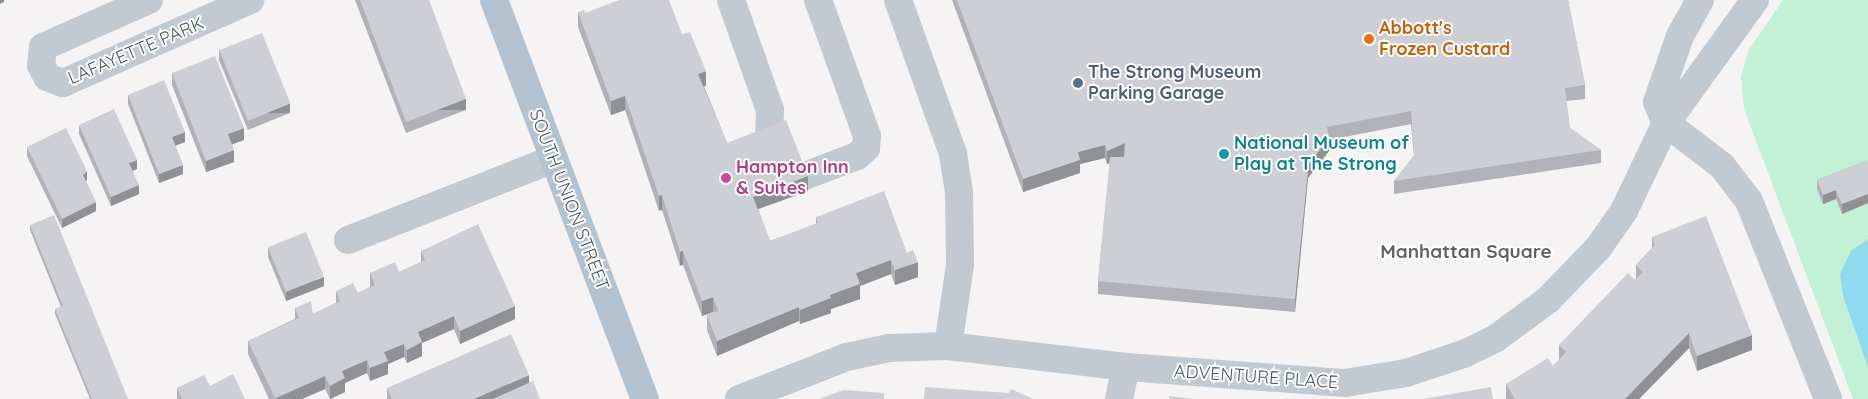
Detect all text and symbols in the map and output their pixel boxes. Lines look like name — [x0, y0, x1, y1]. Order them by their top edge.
street label: LAFAYETTE PARK — [65, 13, 207, 89]
place label: Abbott's Frozen Custard — [1379, 18, 1510, 60]
marker: Abbott's Frozen Custard — [1363, 33, 1375, 45]
place label: The Strong Museum Parking Garage — [1088, 62, 1261, 104]
marker: The Strong Museum Parking Garage — [1072, 77, 1084, 89]
street label: SOUTH UNION STREET — [524, 106, 614, 294]
place label: National Museum of Play at The Strong — [1234, 133, 1409, 176]
marker: National Museum of Play at The Strong — [1218, 148, 1230, 160]
place label: Hampton Inn & Suites — [736, 157, 849, 200]
marker: Hampton Inn & Suites — [720, 172, 732, 184]
district label: Manhattan Square — [1380, 241, 1552, 263]
street label: ADVENTURE PLACE — [1173, 360, 1339, 394]

